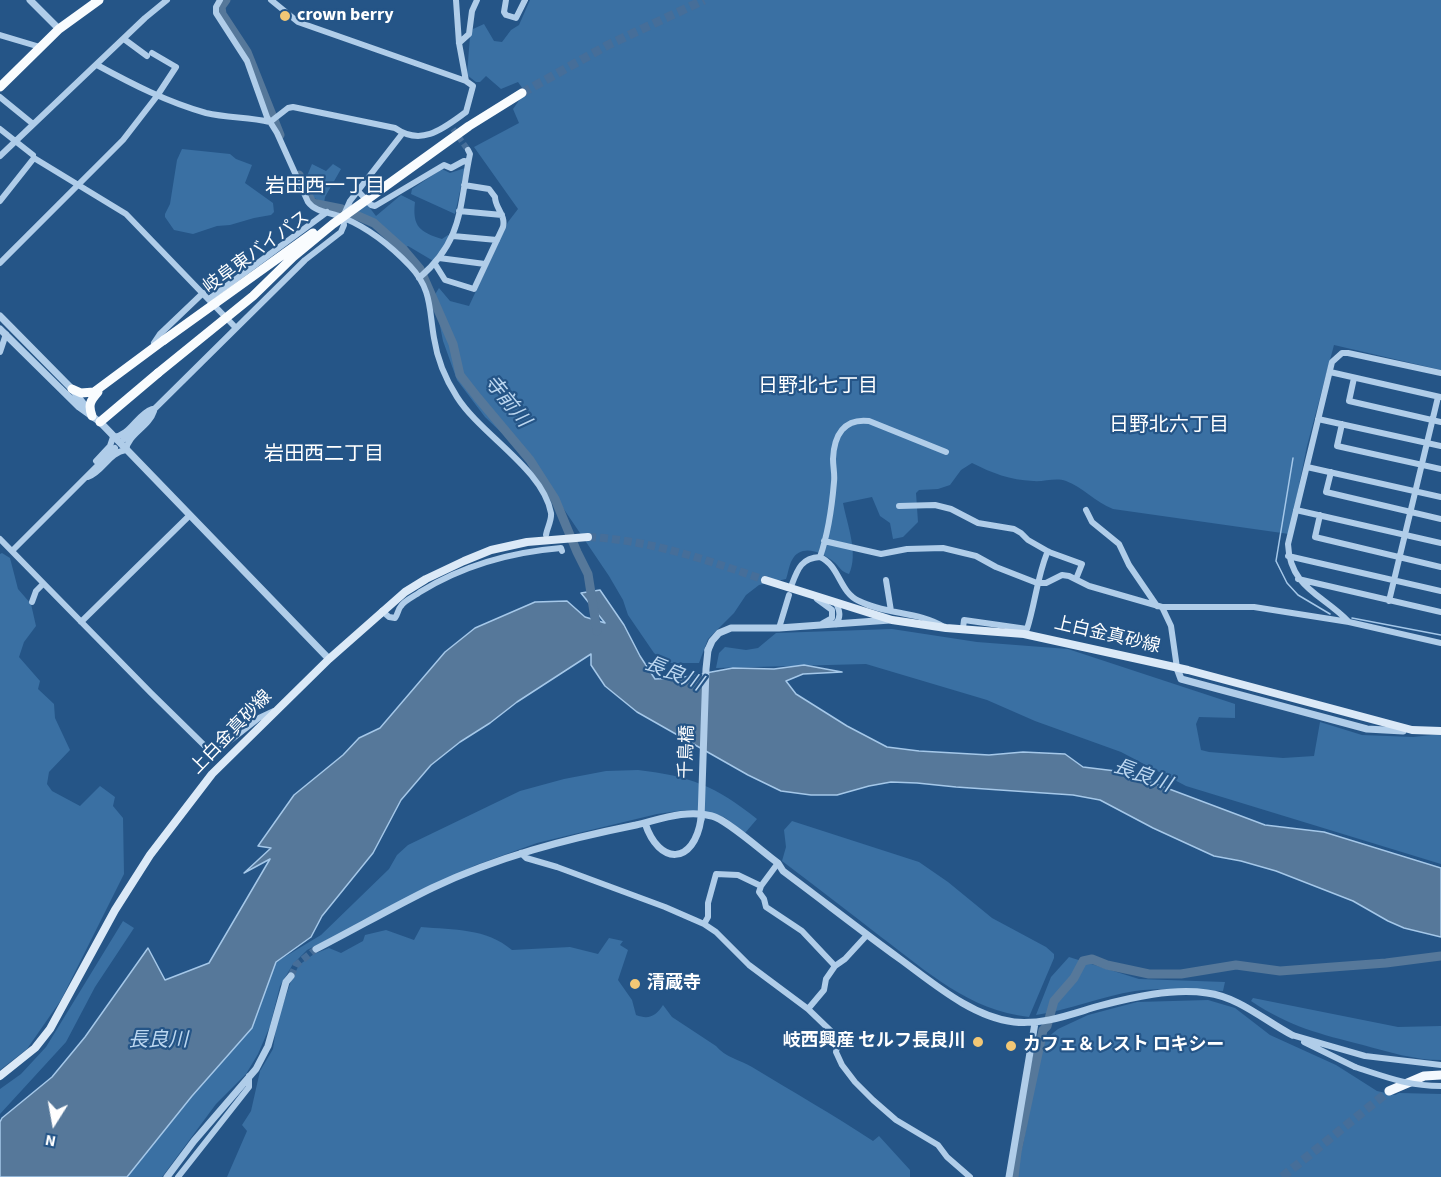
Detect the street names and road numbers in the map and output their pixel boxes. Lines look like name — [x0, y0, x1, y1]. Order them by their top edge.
street label: 岐阜東バイパス — [200, 207, 314, 299]
street label: 上白金真砂線 — [1052, 613, 1162, 659]
street label: 上白金真砂線 — [187, 687, 277, 779]
street label: 千鳥橋 — [676, 725, 700, 779]

